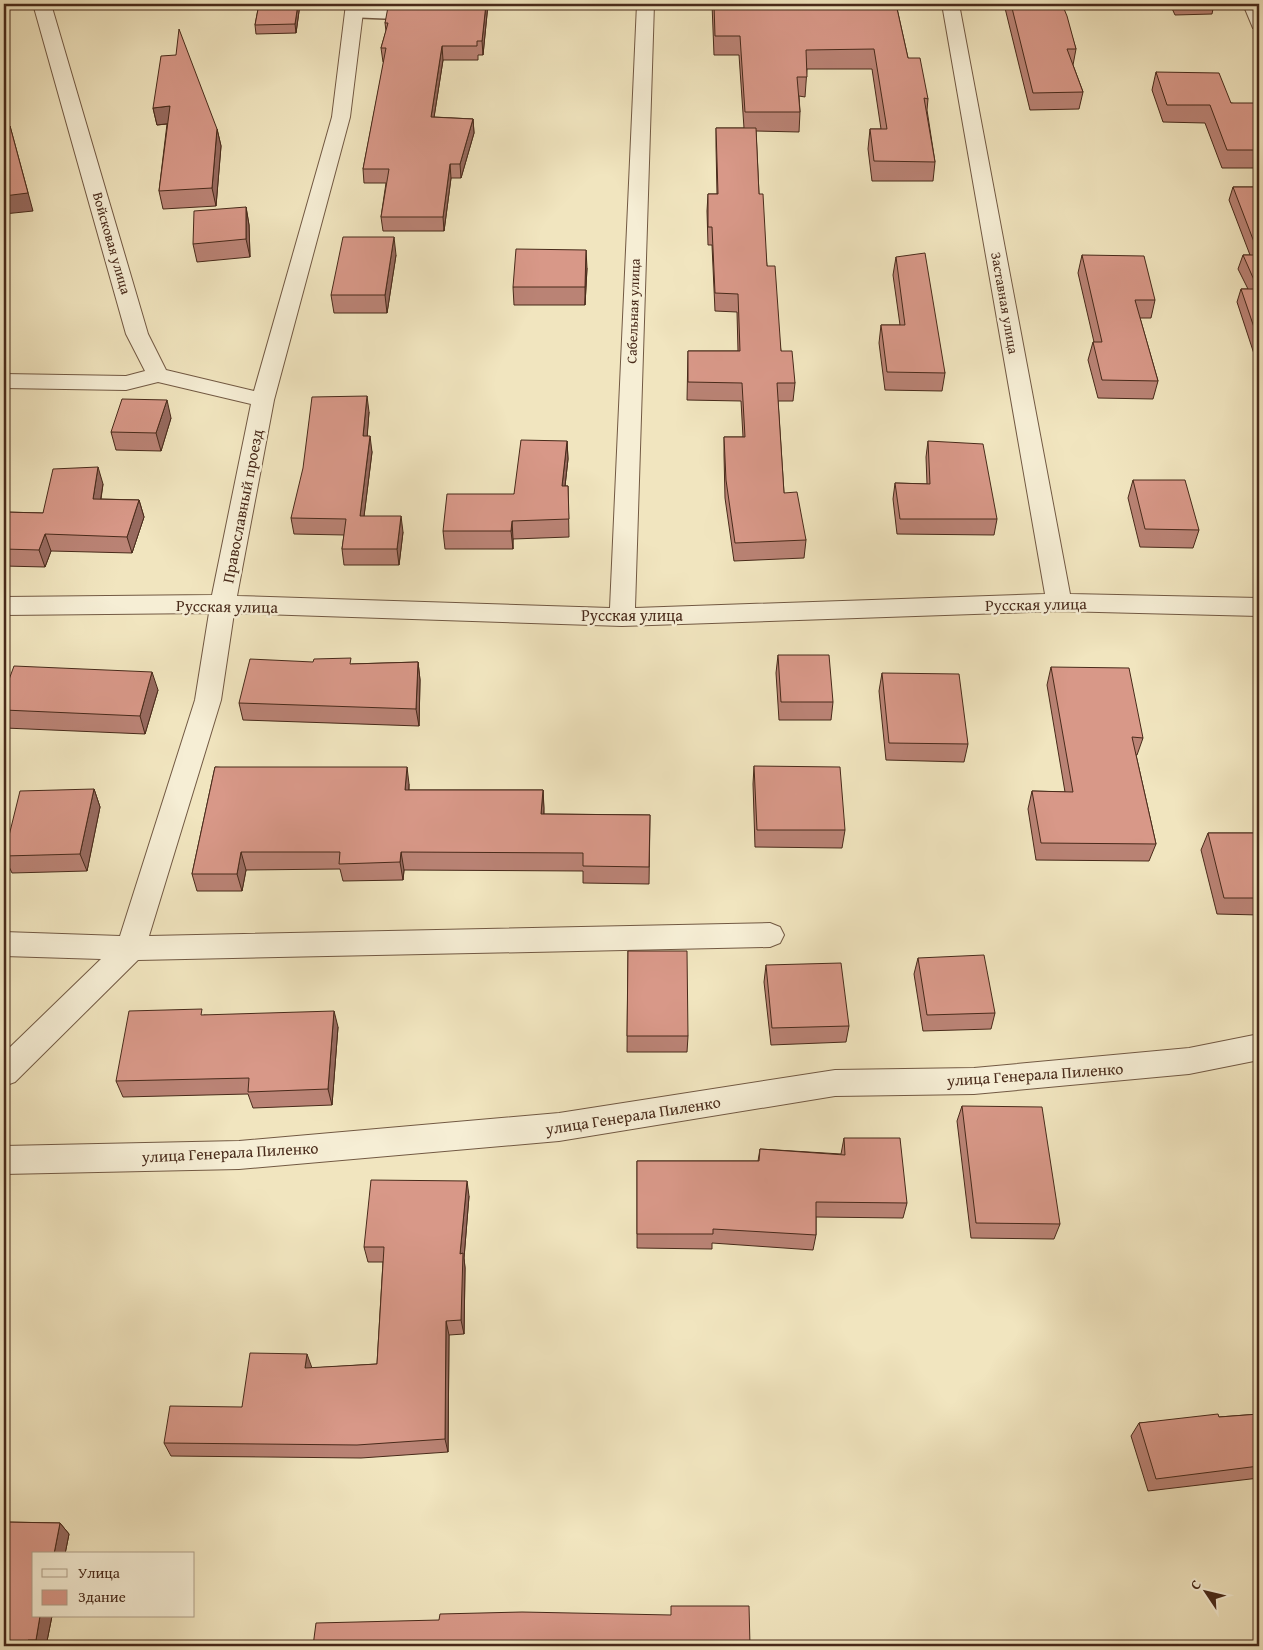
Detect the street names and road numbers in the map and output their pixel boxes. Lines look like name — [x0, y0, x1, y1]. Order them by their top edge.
street label: Войсковая улица — [88, 190, 136, 297]
street label: Заставная улица — [986, 250, 1024, 356]
street label: Сабельная улица — [621, 258, 645, 364]
street label: Православный проезд — [215, 427, 269, 585]
street label: Русская улица — [985, 591, 1087, 617]
street label: Русская улица — [176, 593, 278, 619]
street label: Русская улица — [581, 603, 683, 627]
street label: улица Генерала Пиленко — [945, 1056, 1124, 1092]
street label: улица Генерала Пиленко — [543, 1089, 722, 1141]
street label: улица Генерала Пиленко — [140, 1135, 319, 1169]

